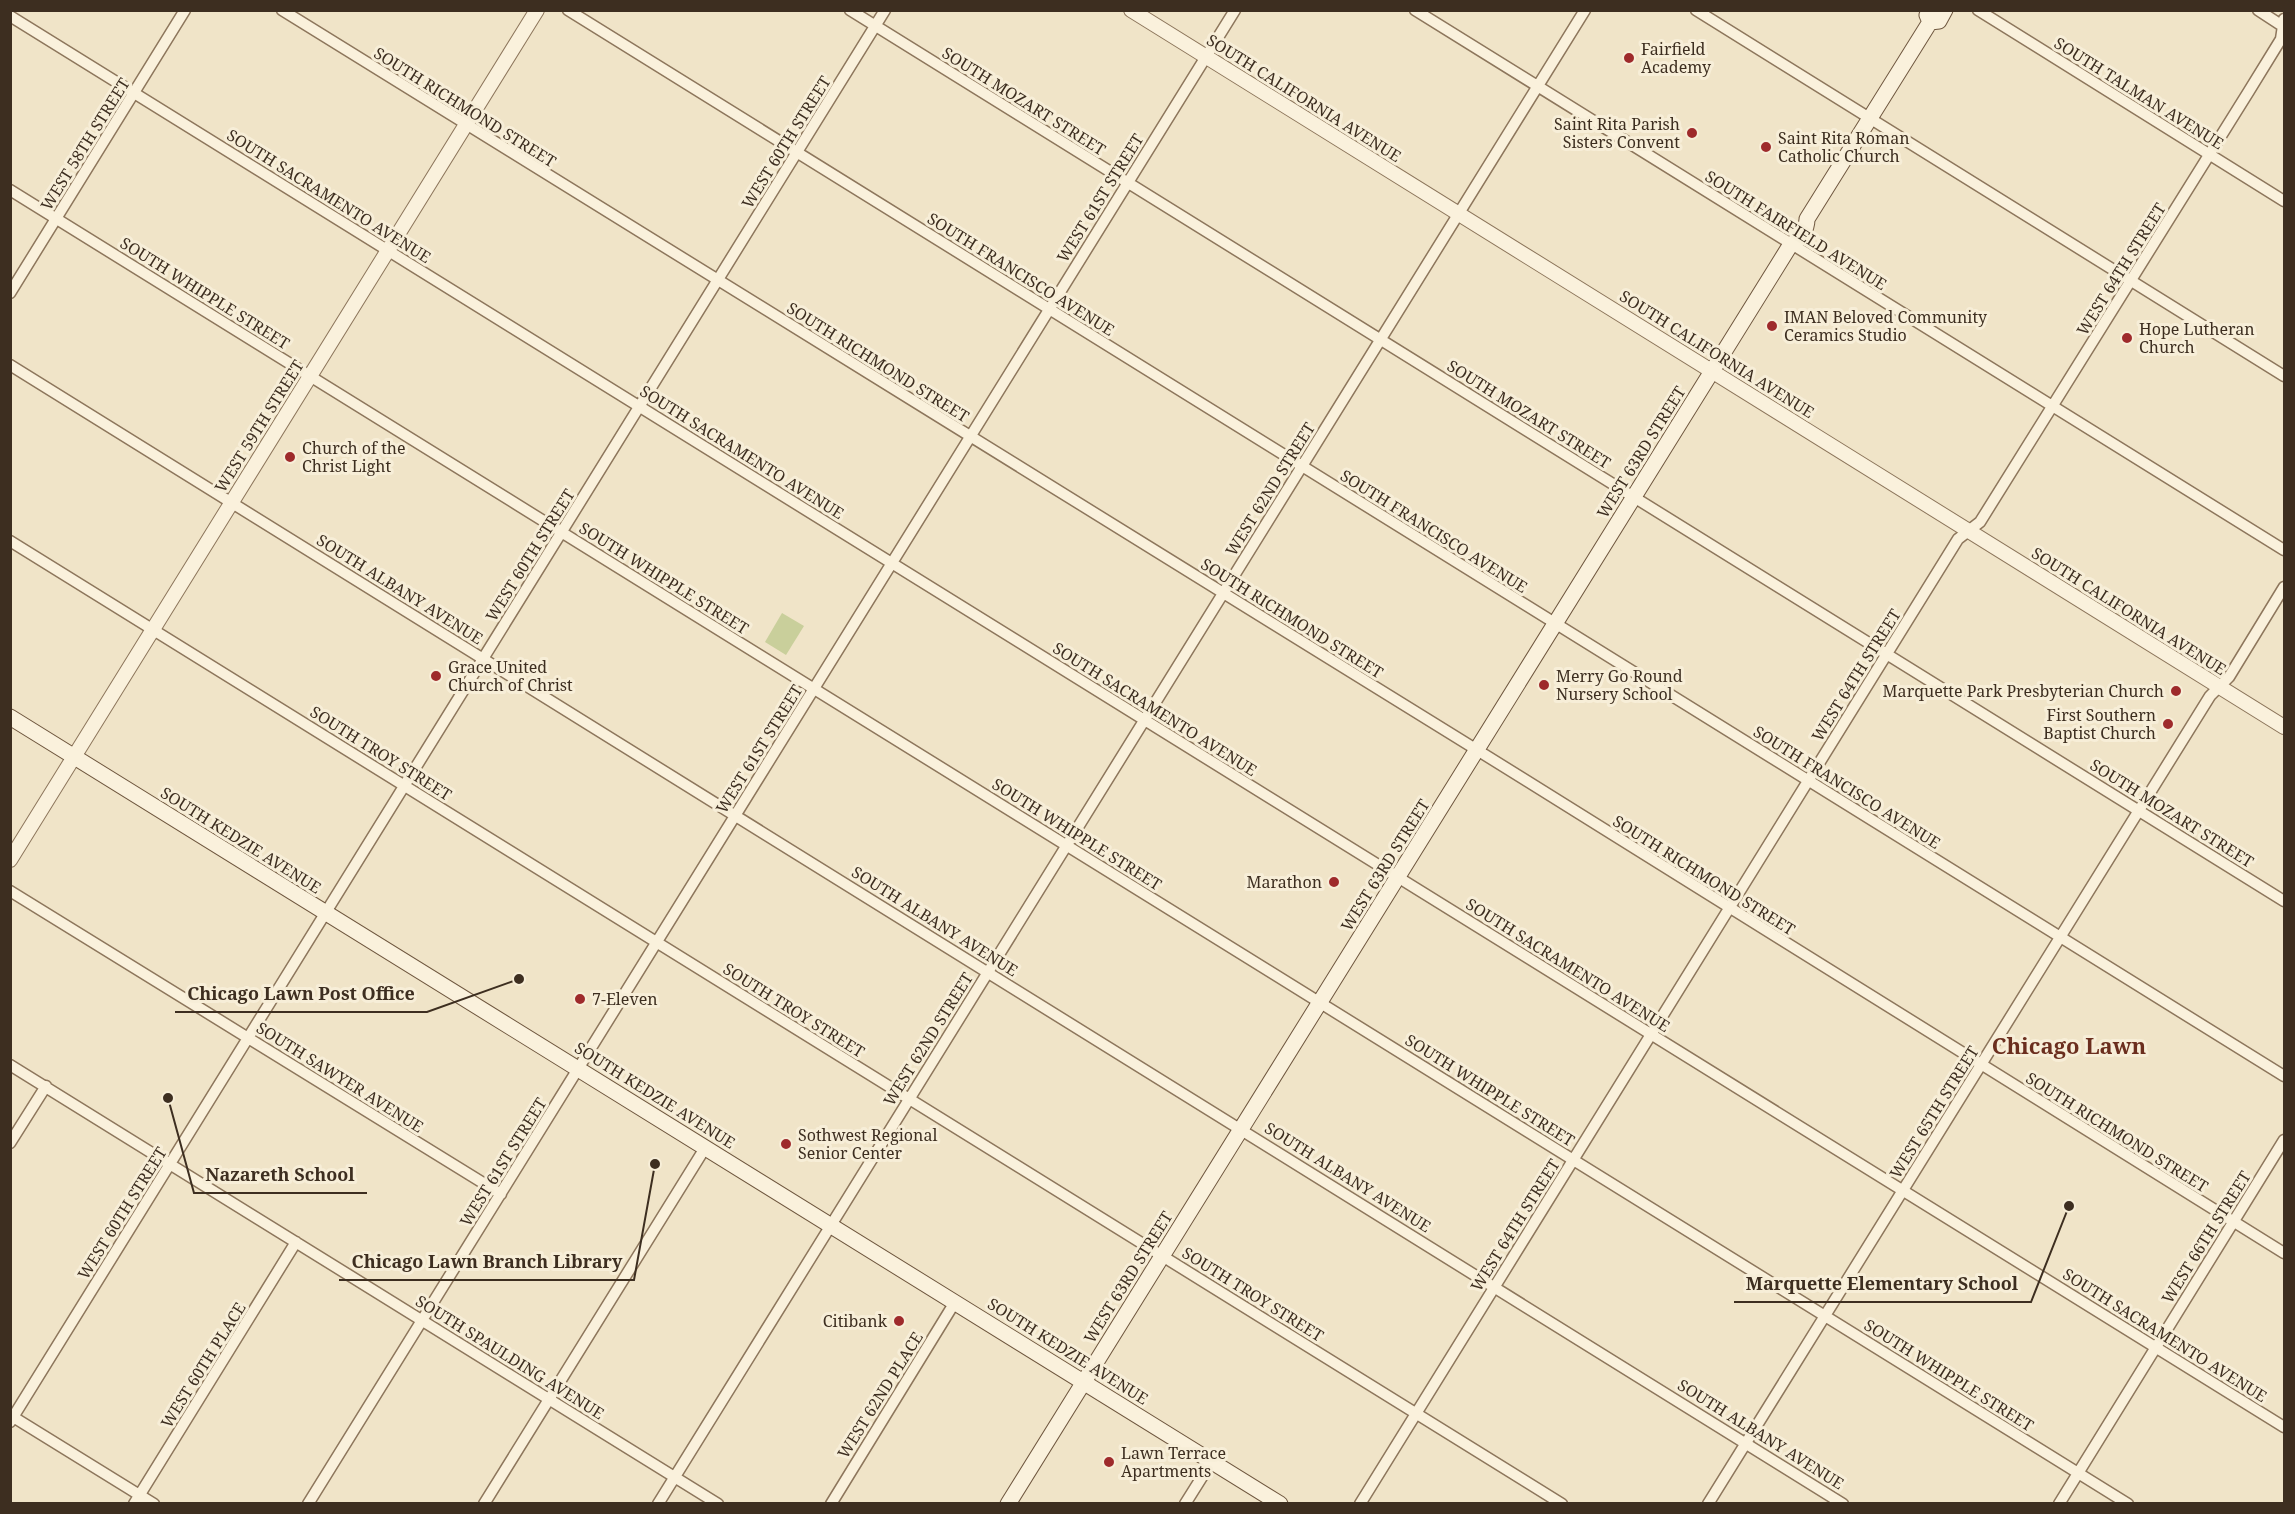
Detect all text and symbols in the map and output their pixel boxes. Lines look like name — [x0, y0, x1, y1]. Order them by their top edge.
street label: SOUTH CALIFORNIA AVENUE — [1203, 29, 1405, 167]
street label: SOUTH TALMAN AVENUE — [2050, 32, 2228, 154]
place label: Fairfield Academy — [1641, 38, 1712, 78]
street label: SOUTH RICHMOND STREET — [370, 42, 560, 172]
street label: SOUTH MOZART STREET — [938, 42, 1110, 160]
marker: Fairfield Academy — [1622, 51, 1636, 65]
street label: WEST 60TH STREET — [736, 72, 836, 212]
street label: WEST 58TH STREET — [35, 74, 135, 214]
place label: Saint Rita Parish Sisters Convent — [1554, 113, 1680, 153]
street label: SOUTH SACRAMENTO AVENUE — [223, 124, 435, 268]
marker: Saint Rita Parish Sisters Convent — [1685, 126, 1699, 140]
place label: Saint Rita Roman Catholic Church — [1778, 127, 1910, 167]
street label: WEST 61ST STREET — [1052, 129, 1149, 266]
marker: Saint Rita Roman Catholic Church — [1759, 140, 1773, 154]
street label: SOUTH FAIRFIELD AVENUE — [1701, 165, 1891, 295]
street label: WEST 64TH STREET — [2071, 199, 2171, 339]
street label: SOUTH FRANCISCO AVENUE — [923, 207, 1119, 341]
street label: SOUTH WHIPPLE STREET — [116, 232, 294, 354]
street label: SOUTH CALIFORNIA AVENUE — [1616, 285, 1818, 423]
street label: SOUTH RICHMOND STREET — [783, 297, 973, 427]
place label: IMAN Beloved Community Ceramics Studio — [1784, 306, 1988, 346]
place label: Hope Lutheran Church — [2139, 318, 2255, 358]
marker: IMAN Beloved Community Ceramics Studio — [1765, 319, 1779, 333]
marker: Hope Lutheran Church — [2120, 331, 2134, 345]
street label: SOUTH MOZART STREET — [1443, 355, 1615, 473]
street label: WEST 59TH STREET — [209, 356, 309, 496]
street label: SOUTH SACRAMENTO AVENUE — [636, 380, 848, 524]
street label: WEST 63RD STREET — [1591, 382, 1691, 522]
street label: WEST 62ND STREET — [1220, 418, 1320, 560]
place label: Church of the Christ Light — [302, 437, 406, 477]
marker: Church of the Christ Light — [283, 450, 297, 464]
street label: SOUTH FRANCISCO AVENUE — [1336, 464, 1532, 598]
street label: WEST 60TH STREET — [480, 485, 580, 625]
street label: SOUTH WHIPPLE STREET — [575, 517, 753, 639]
street label: SOUTH ALBANY AVENUE — [313, 529, 487, 649]
street label: SOUTH CALIFORNIA AVENUE — [2028, 542, 2230, 680]
street label: SOUTH RICHMOND STREET — [1197, 553, 1387, 683]
street label: WEST 64TH STREET — [1806, 605, 1906, 745]
street label: SOUTH SACRAMENTO AVENUE — [1049, 637, 1261, 781]
place label: Grace United Church of Christ — [448, 656, 573, 696]
place label: Merry Go Round Nursery School — [1556, 665, 1683, 705]
marker: Grace United Church of Christ — [429, 669, 443, 683]
marker: Merry Go Round Nursery School — [1537, 678, 1551, 692]
street label: WEST 61ST STREET — [711, 680, 808, 817]
place label: Marquette Park Presbyterian Church — [1883, 680, 2164, 702]
marker: Marquette Park Presbyterian Church — [2169, 684, 2183, 698]
street label: SOUTH TROY STREET — [306, 701, 456, 806]
place label: First Southern Baptist Church — [2043, 704, 2156, 744]
marker: First Southern Baptist Church — [2161, 717, 2175, 731]
street label: SOUTH FRANCISCO AVENUE — [1749, 720, 1945, 854]
street label: SOUTH MOZART STREET — [2086, 754, 2258, 872]
street label: SOUTH WHIPPLE STREET — [988, 773, 1166, 895]
street label: SOUTH KEDZIE AVENUE — [157, 782, 325, 898]
street label: WEST 63RD STREET — [1335, 795, 1435, 935]
street label: SOUTH RICHMOND STREET — [1609, 810, 1799, 940]
street label: SOUTH ALBANY AVENUE — [848, 861, 1022, 981]
place label: Marathon — [1246, 871, 1322, 893]
marker: Marathon — [1327, 875, 1341, 889]
street label: SOUTH SACRAMENTO AVENUE — [1462, 893, 1674, 1037]
street label: SOUTH TROY STREET — [719, 958, 869, 1063]
street label: WEST 62ND STREET — [878, 968, 978, 1110]
callout: Chicago Lawn Post Office — [175, 976, 427, 1012]
text: Chicago Lawn Post Office — [187, 981, 415, 1005]
place label: 7-Eleven — [592, 988, 658, 1010]
marker: 7-Eleven — [573, 992, 587, 1006]
street label: SOUTH SAWYER AVENUE — [252, 1017, 428, 1137]
street label: SOUTH WHIPPLE STREET — [1401, 1029, 1579, 1151]
district label: Chicago Lawn — [1992, 1030, 2147, 1060]
street label: SOUTH KEDZIE AVENUE — [571, 1037, 739, 1153]
street label: WEST 65TH STREET — [1884, 1042, 1984, 1182]
street label: SOUTH RICHMOND STREET — [2022, 1067, 2212, 1197]
street label: WEST 61ST STREET — [455, 1093, 552, 1230]
street label: SOUTH ALBANY AVENUE — [1261, 1117, 1435, 1237]
place label: Sothwest Regional Senior Center — [798, 1124, 937, 1164]
marker: Sothwest Regional Senior Center — [779, 1137, 793, 1151]
street label: WEST 60TH STREET — [72, 1143, 172, 1283]
street label: WEST 64TH STREET — [1465, 1155, 1565, 1295]
callout: Nazareth School — [194, 1157, 367, 1193]
text: Nazareth School — [205, 1162, 355, 1186]
street label: WEST 66TH STREET — [2156, 1167, 2256, 1307]
street label: WEST 63RD STREET — [1078, 1207, 1178, 1347]
street label: SOUTH TROY STREET — [1178, 1242, 1328, 1347]
callout: Chicago Lawn Branch Library — [339, 1244, 634, 1280]
text: Chicago Lawn Branch Library — [352, 1249, 623, 1273]
street label: SOUTH SACRAMENTO AVENUE — [2059, 1263, 2271, 1407]
callout: Marquette Elementary School — [1734, 1266, 2031, 1302]
text: Marquette Elementary School — [1746, 1271, 2019, 1295]
street label: SOUTH SPAULDING AVENUE — [412, 1290, 608, 1424]
street label: SOUTH KEDZIE AVENUE — [984, 1293, 1152, 1409]
street label: WEST 60TH PLACE — [156, 1298, 250, 1432]
place label: Citibank — [823, 1310, 888, 1332]
marker: Citibank — [892, 1314, 906, 1328]
street label: SOUTH WHIPPLE STREET — [1860, 1314, 2038, 1436]
street label: WEST 62ND PLACE — [832, 1328, 928, 1462]
street label: SOUTH ALBANY AVENUE — [1674, 1374, 1848, 1494]
place label: Lawn Terrace Apartments — [1121, 1442, 1226, 1482]
marker: Lawn Terrace Apartments — [1102, 1455, 1116, 1469]

